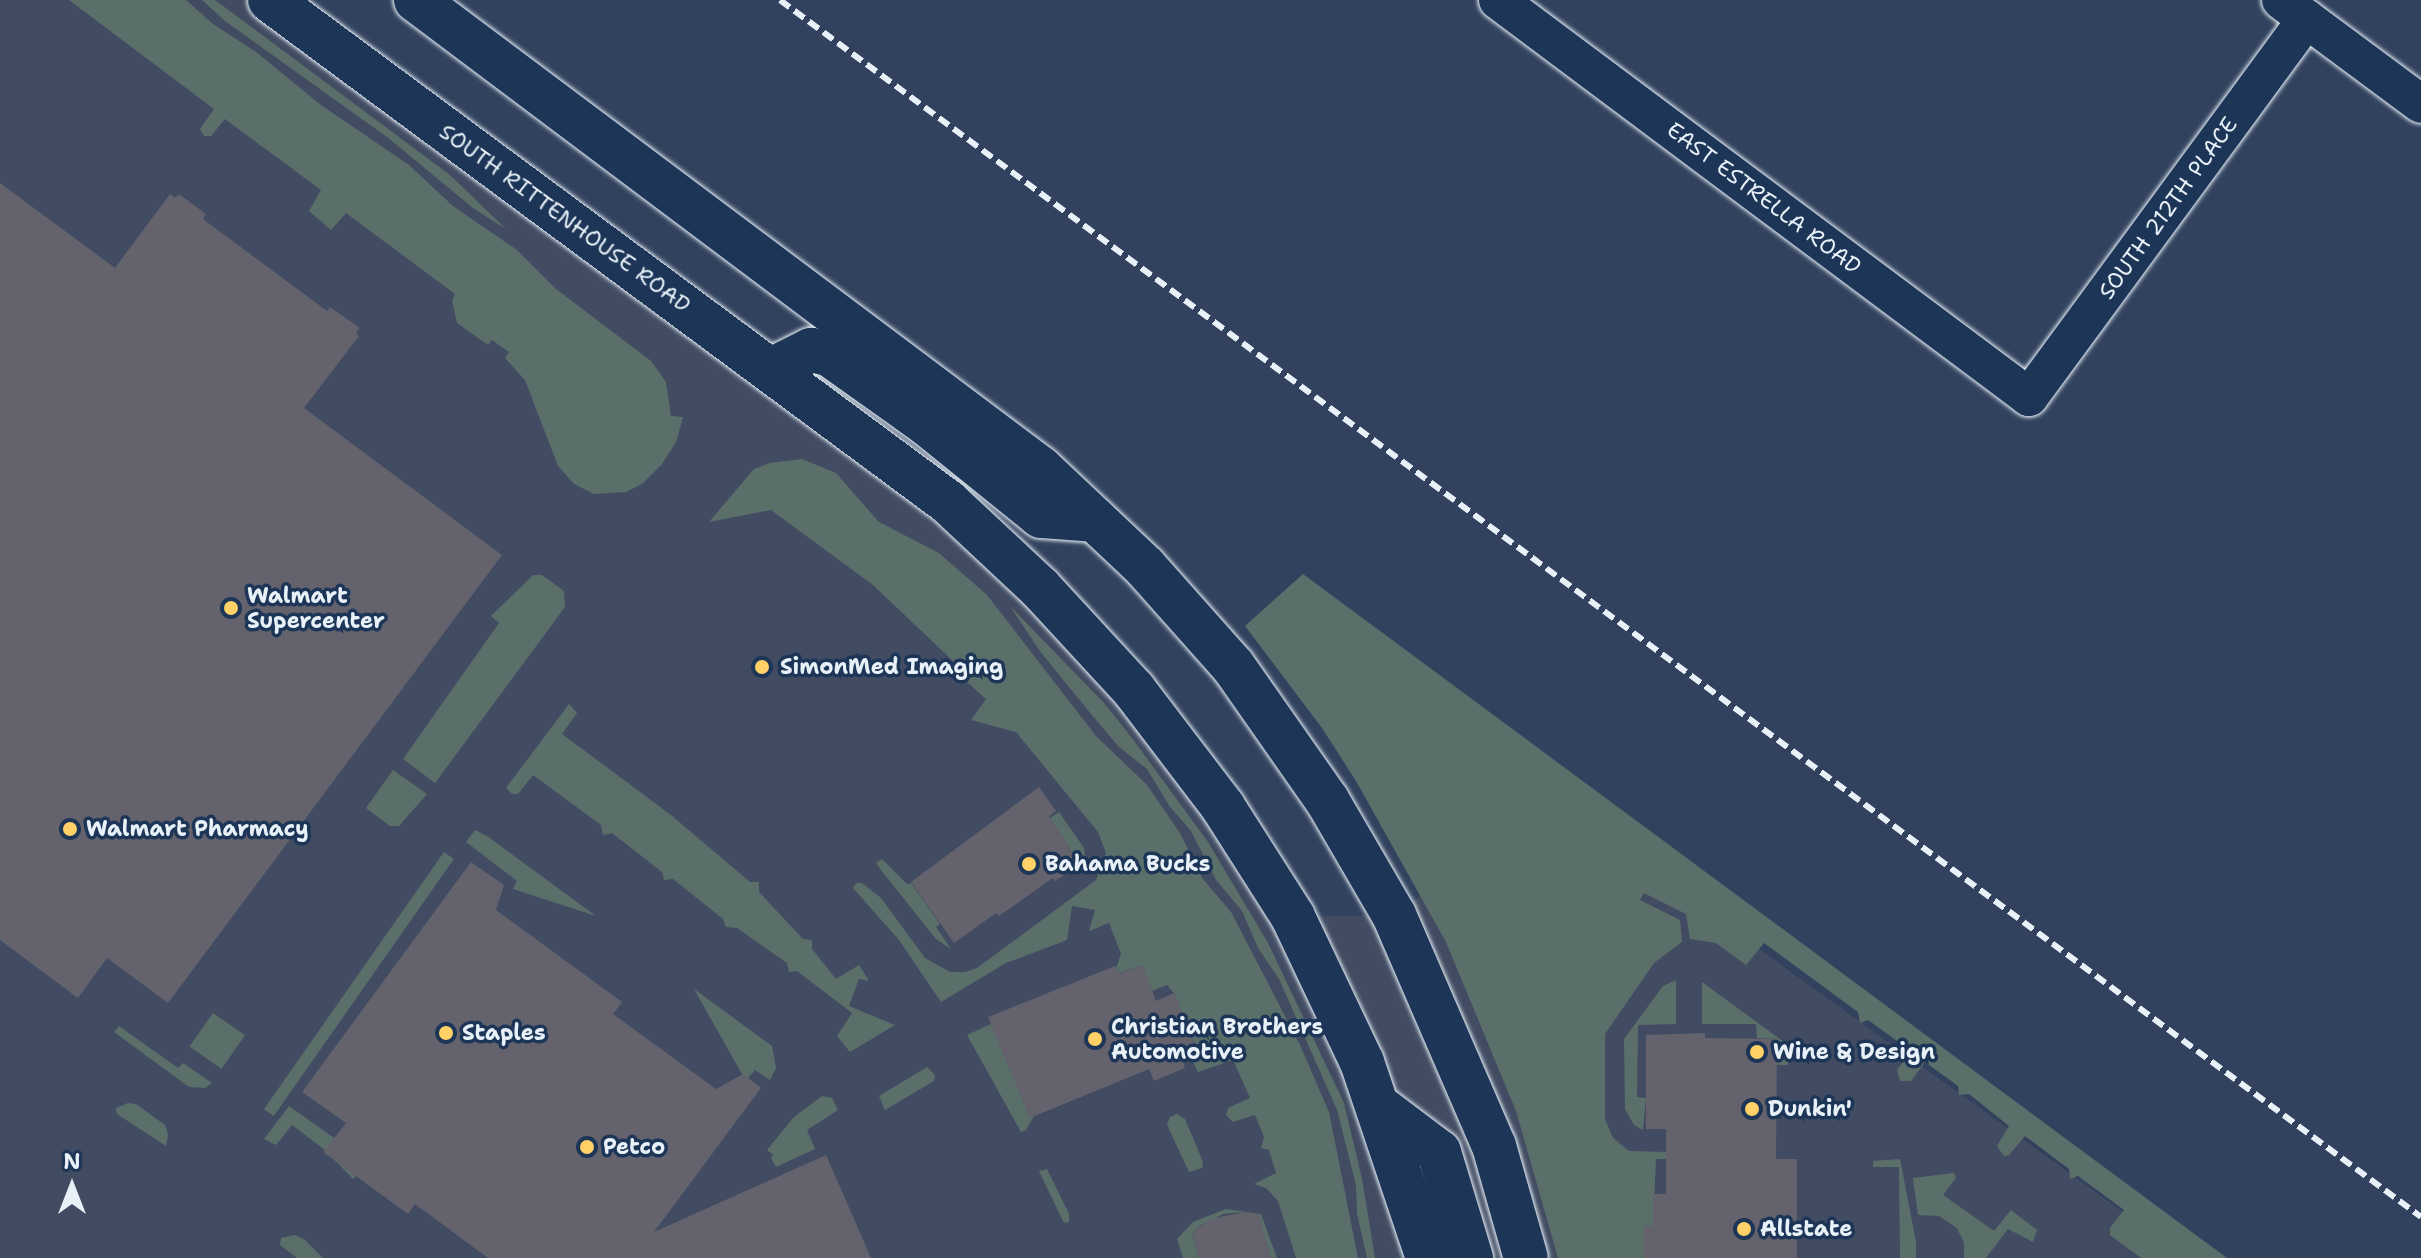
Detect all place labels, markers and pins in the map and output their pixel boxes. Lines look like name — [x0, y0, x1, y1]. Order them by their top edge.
place label: Walmart Supercenter — [247, 582, 385, 634]
marker: Walmart Supercenter — [222, 599, 240, 617]
place label: SimonMed Imaging — [780, 654, 1003, 680]
marker: SimonMed Imaging — [751, 656, 773, 678]
place label: Walmart Pharmacy — [86, 816, 309, 842]
marker: Walmart Pharmacy — [61, 820, 79, 838]
place label: Bahama Bucks — [1045, 851, 1210, 877]
marker: Bahama Bucks — [1020, 855, 1038, 873]
place label: Christian Brothers Automotive — [1111, 1013, 1323, 1064]
place label: Staples — [462, 1020, 546, 1046]
marker: Staples — [437, 1024, 455, 1042]
marker: Christian Brothers Automotive — [1086, 1030, 1104, 1048]
place label: Wine & Design — [1773, 1039, 1935, 1065]
marker: Wine & Design — [1748, 1043, 1766, 1061]
place label: Dunkin' — [1768, 1096, 1852, 1122]
marker: Dunkin' — [1743, 1100, 1761, 1118]
place label: Petco — [603, 1134, 665, 1160]
marker: Petco — [578, 1138, 596, 1156]
place label: Allstate — [1760, 1216, 1852, 1242]
marker: Allstate — [1735, 1220, 1753, 1238]

